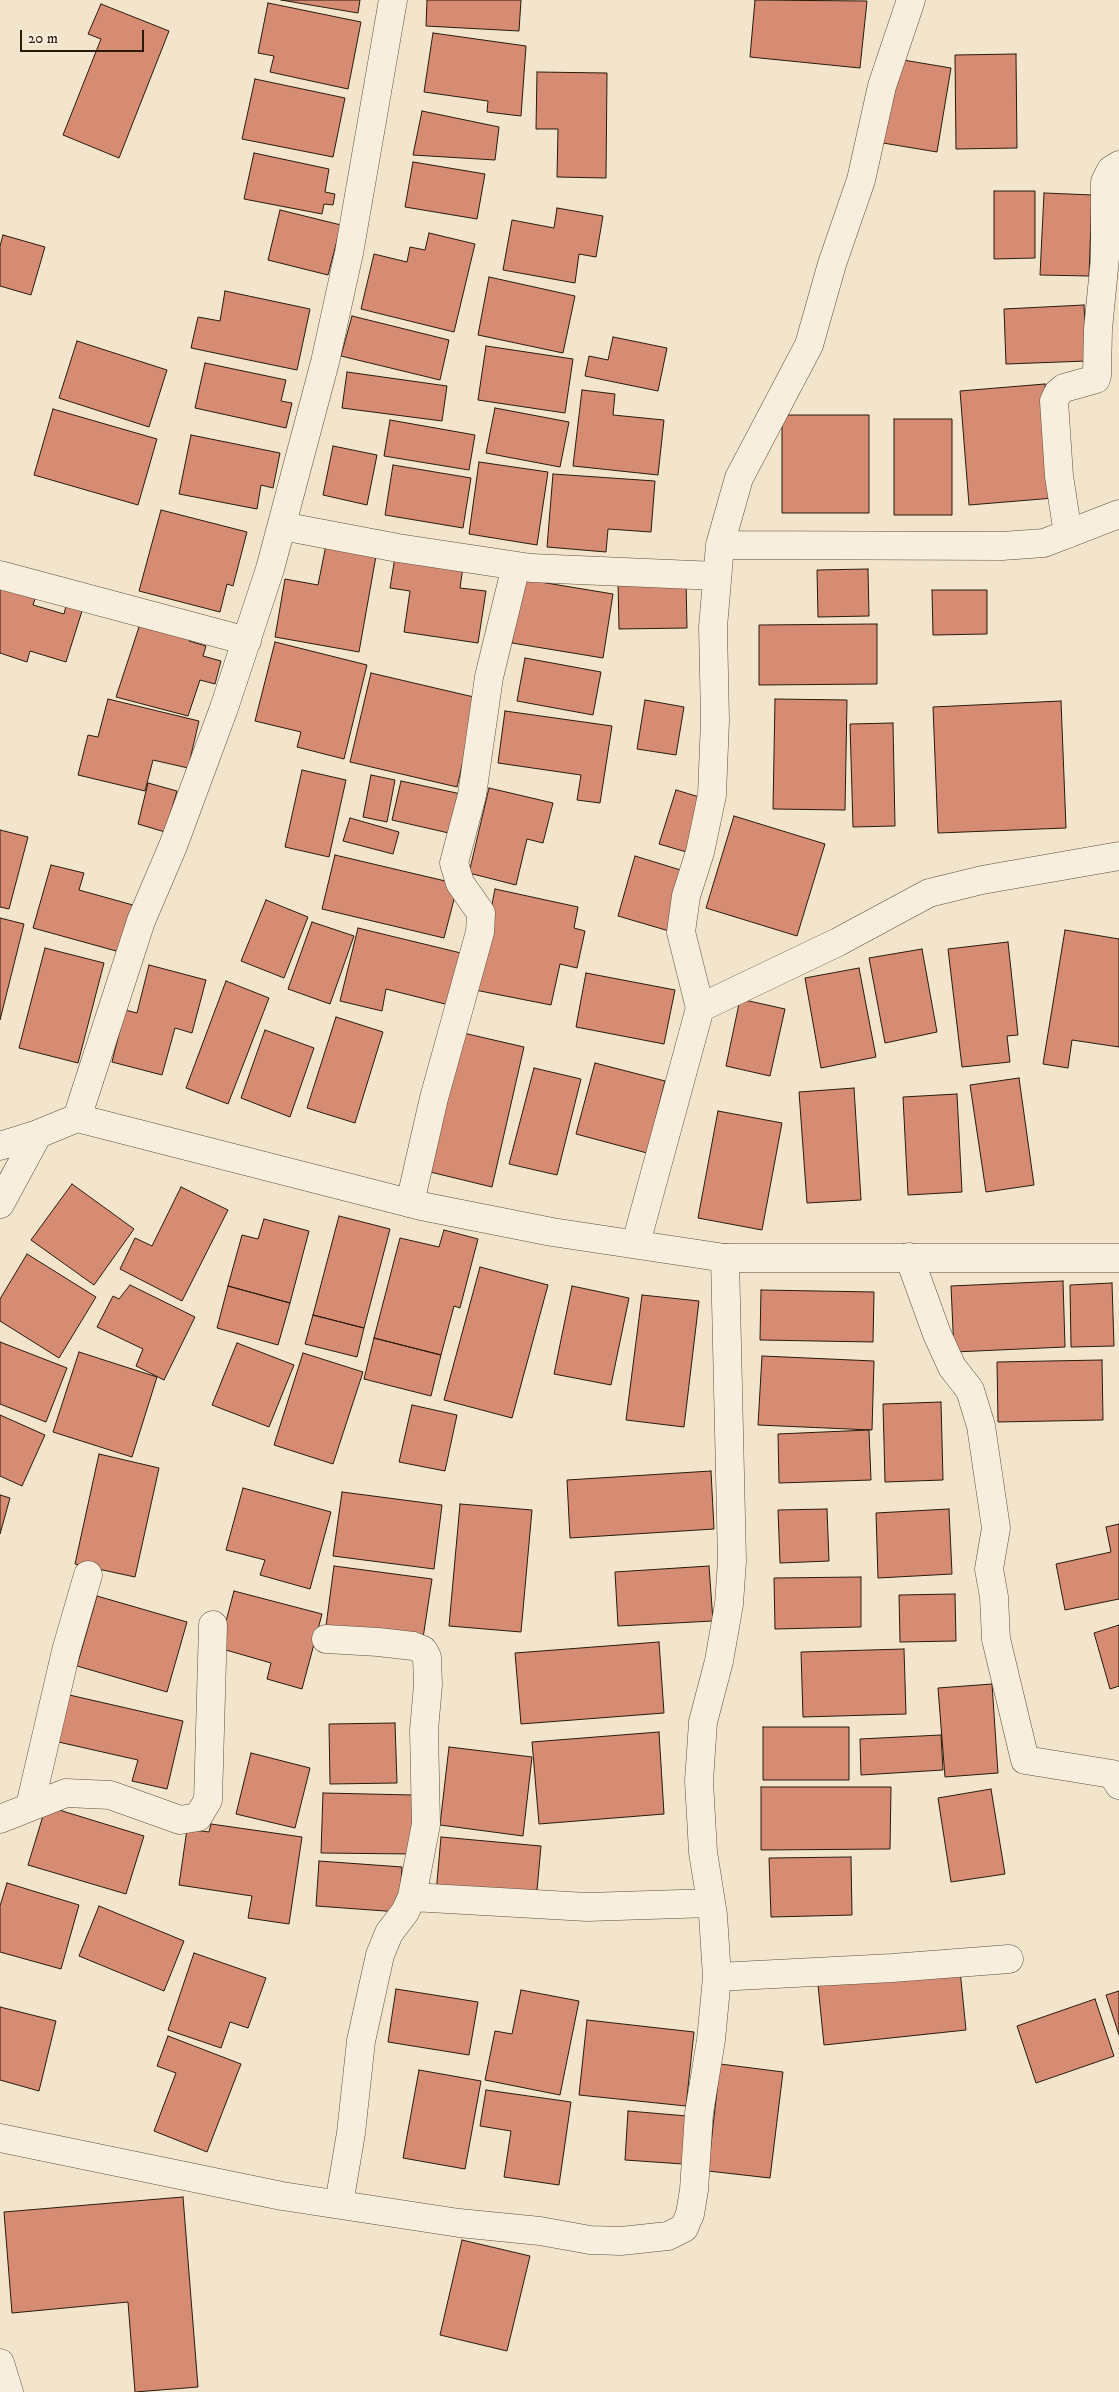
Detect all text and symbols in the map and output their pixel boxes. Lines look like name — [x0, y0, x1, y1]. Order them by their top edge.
scale bar — [22, 20, 146, 52]
text: 20 m — [28, 29, 58, 48]

